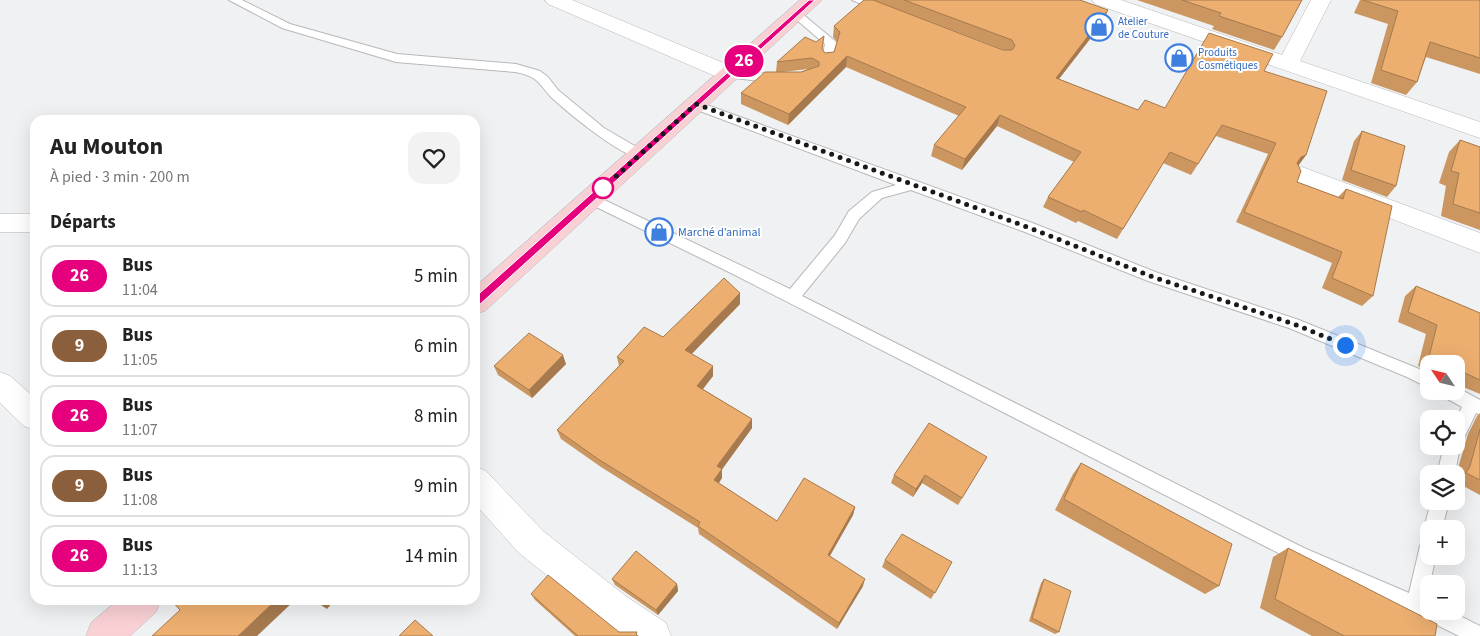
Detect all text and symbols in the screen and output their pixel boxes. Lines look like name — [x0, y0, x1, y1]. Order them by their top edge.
shop icon: Atelier de Couture — [1084, 12, 1114, 42]
place label: Atelier de Couture — [1118, 14, 1169, 42]
shop icon: Produits Cosmétiques — [1164, 43, 1194, 73]
line badge: 26 — [722, 45, 766, 77]
place label: Produits Cosmétiques — [1198, 45, 1258, 73]
text: 26 — [734, 48, 754, 73]
text: Au Mouton — [50, 129, 163, 164]
button: heart — [408, 132, 460, 184]
text: À pied · 3 min · 200 m — [50, 166, 190, 188]
unlabelled marker — [592, 177, 614, 199]
text: Départs — [50, 209, 116, 236]
shop icon: Marché d’animal — [644, 217, 674, 247]
place label: Marché d’animal — [678, 224, 761, 241]
text: Bus — [122, 252, 153, 279]
text: 26 — [70, 263, 89, 288]
text: 5 min — [414, 263, 458, 290]
text: 11:04 — [122, 279, 158, 301]
text: Bus — [122, 322, 153, 349]
text: 9 — [75, 333, 84, 358]
text: 6 min — [414, 333, 458, 360]
your location — [1333, 333, 1358, 358]
text: 11:05 — [122, 349, 158, 371]
north arrow — [1420, 355, 1465, 400]
map controls — [1420, 355, 1465, 620]
text: Bus — [122, 392, 153, 419]
text: 26 — [70, 403, 89, 428]
text: 8 min — [414, 403, 458, 430]
button: locate — [1420, 410, 1465, 455]
text: 11:07 — [122, 419, 158, 441]
text: Bus — [122, 462, 153, 489]
button: layers — [1420, 465, 1465, 510]
text: 9 — [75, 473, 84, 498]
text: 9 min — [414, 473, 458, 500]
text: 11:08 — [122, 489, 158, 511]
button: + — [1420, 520, 1465, 565]
text: Bus — [122, 532, 153, 559]
text: 26 — [70, 543, 89, 568]
text: 14 min — [404, 543, 458, 570]
text: 11:13 — [122, 559, 158, 581]
button: − — [1420, 575, 1465, 620]

